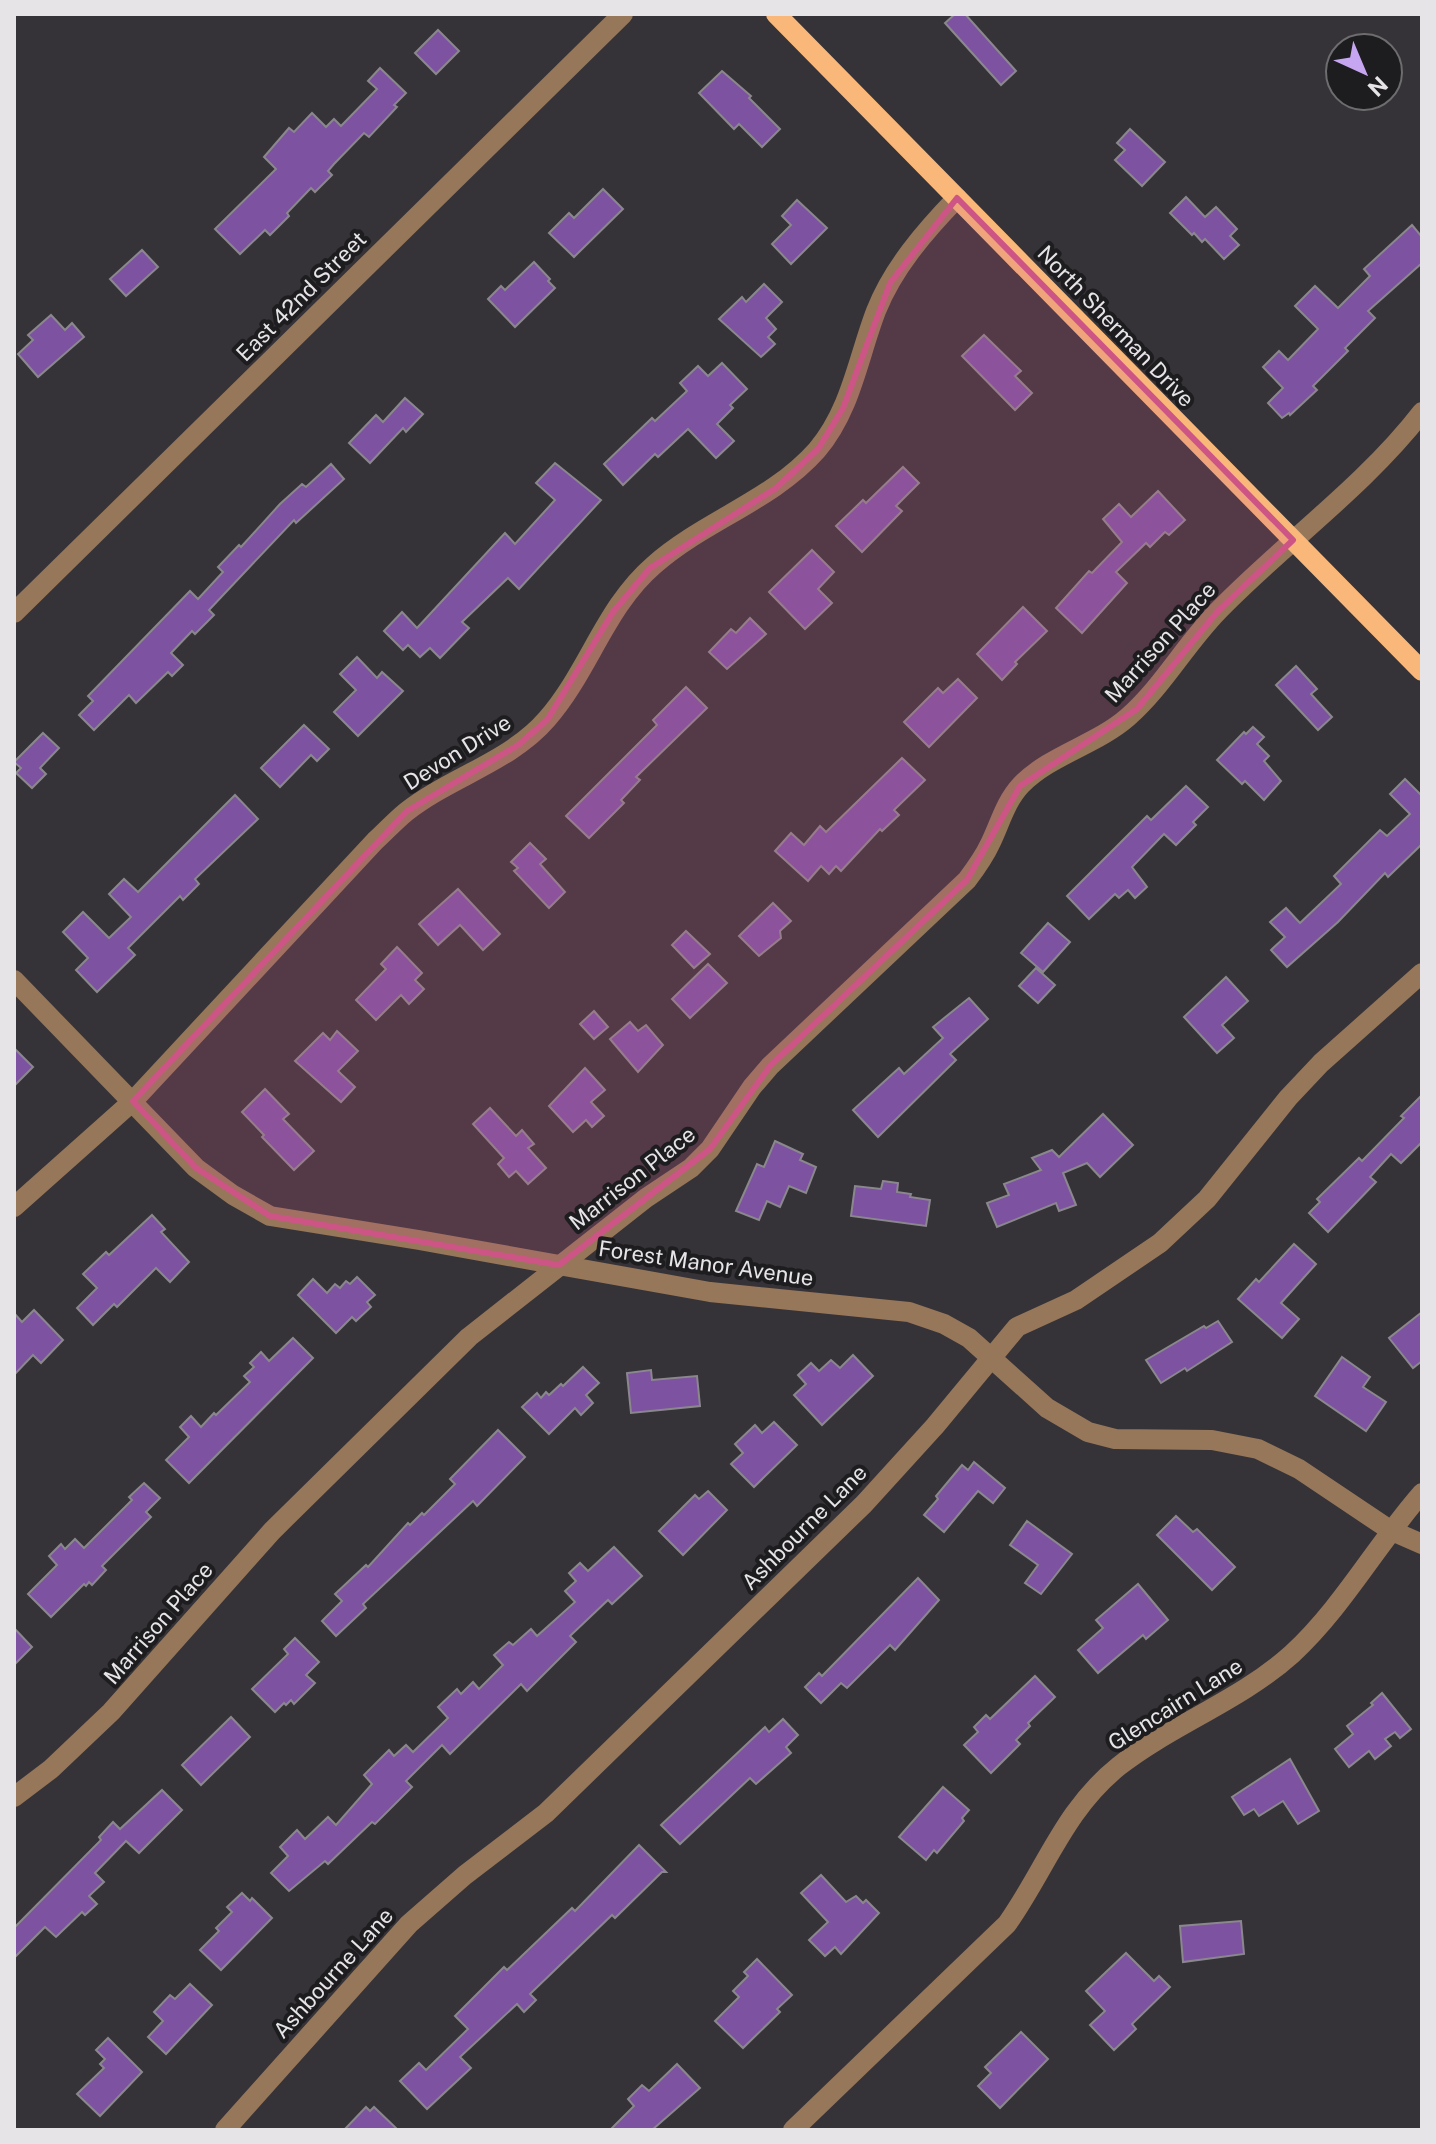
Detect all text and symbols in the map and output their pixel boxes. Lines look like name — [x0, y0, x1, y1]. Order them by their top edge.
north arrow — [1324, 32, 1404, 112]
text: N — [1363, 71, 1393, 102]
street label: East 42nd Street — [231, 226, 371, 366]
street label: North Sherman Drive — [1032, 240, 1200, 412]
street label: Marrison Place — [1099, 576, 1221, 708]
street label: Devon Drive — [399, 709, 515, 795]
street label: Marrison Place — [564, 1121, 700, 1235]
street label: Forest Manor Avenue — [597, 1235, 815, 1291]
street label: Ashbourne Lane — [736, 1459, 872, 1595]
street label: Marrison Place — [98, 1557, 218, 1689]
street label: Glencairn Lane — [1103, 1652, 1247, 1756]
street label: Ashbourne Lane — [268, 1903, 398, 2043]

